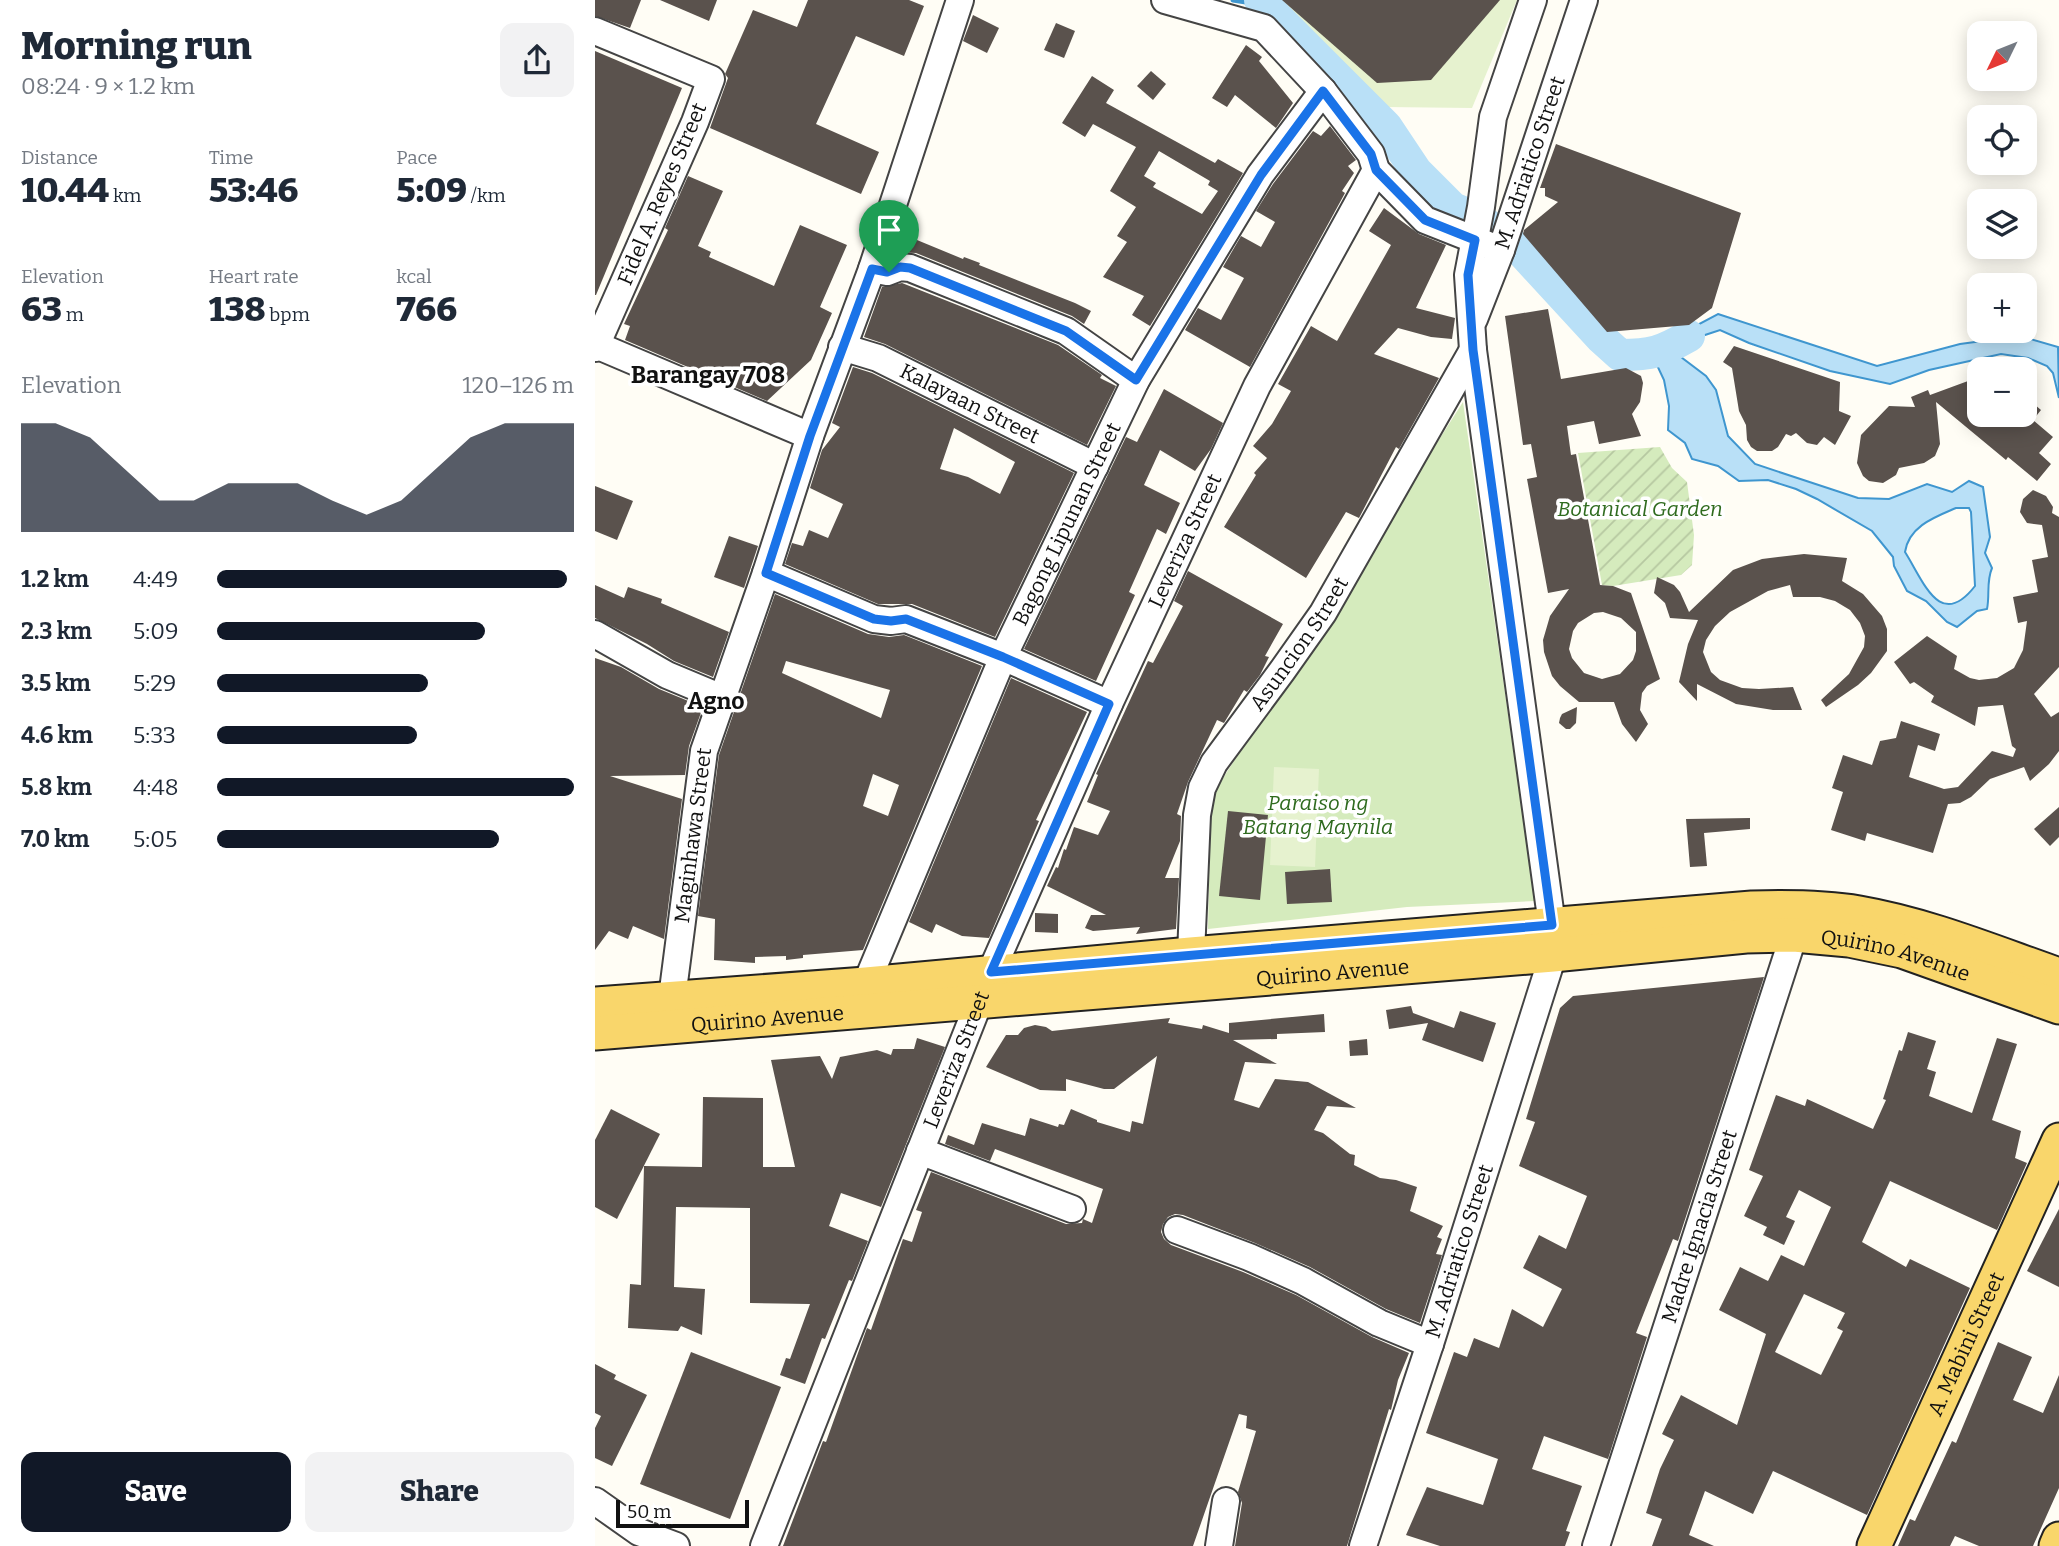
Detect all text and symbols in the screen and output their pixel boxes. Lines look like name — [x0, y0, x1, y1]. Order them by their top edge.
north arrow — [1967, 21, 2037, 91]
map controls — [1967, 21, 2037, 427]
text: Morning run — [21, 23, 252, 69]
button: share — [500, 23, 574, 97]
text: 08:24 · 9 × 1.2 km — [21, 72, 195, 100]
street label: M. Adriatico Street — [1489, 73, 1571, 253]
street label: Fidel A. Reyes Street — [612, 98, 712, 289]
button: locate — [1967, 105, 2037, 175]
text: Distance — [21, 146, 98, 169]
text: Time — [209, 146, 254, 169]
text: Pace — [396, 146, 437, 169]
text: 10.44 — [21, 169, 109, 211]
text: 53:46 — [209, 169, 298, 211]
text: 5:09 — [396, 169, 467, 211]
text: km — [109, 184, 141, 207]
text: /km — [467, 184, 506, 207]
button: layers — [1967, 189, 2037, 259]
pin — [859, 200, 919, 272]
icon: arrive — [870, 211, 908, 249]
text: Elevation — [21, 265, 104, 288]
text: Heart rate — [209, 265, 299, 288]
text: kcal — [396, 265, 432, 288]
button: + — [1967, 273, 2037, 343]
text: 63 — [21, 288, 62, 330]
text: 138 — [209, 288, 266, 330]
text: 766 — [396, 288, 457, 330]
text: m — [62, 303, 84, 326]
text: bpm — [266, 303, 310, 326]
button: − — [1967, 357, 2037, 427]
street label: Kalayaan Street — [896, 358, 1044, 449]
district label: Barangay 708 — [631, 361, 785, 389]
text: Elevation — [21, 371, 121, 399]
text: 120–126 m — [462, 371, 574, 399]
street label: Bagong Lipunan Street — [1007, 418, 1127, 630]
street label: Leveriza Street — [1143, 469, 1227, 612]
park label: Botanical Garden — [1557, 496, 1723, 522]
text: 1.2 km — [21, 565, 89, 593]
text: 4:49 — [133, 565, 178, 593]
street label: Asuncion Street — [1244, 572, 1354, 716]
text: 2.3 km — [21, 617, 92, 645]
text: 5:09 — [133, 617, 178, 645]
text: 3.5 km — [21, 669, 91, 697]
text: 5:29 — [133, 669, 176, 697]
district label: Agno — [687, 687, 745, 715]
text: 4.6 km — [21, 721, 93, 749]
text: 5:33 — [133, 721, 176, 749]
street label: Maginhawa Street — [669, 746, 717, 924]
text: 5.8 km — [21, 773, 92, 801]
text: 4:48 — [133, 773, 179, 801]
park label: Paraiso ng Batang Maynila — [1243, 790, 1393, 840]
text: 7.0 km — [21, 825, 90, 853]
text: 5:05 — [133, 825, 177, 853]
street label: Quirino Avenue — [1820, 925, 1974, 987]
street label: Quirino Avenue — [1255, 954, 1410, 992]
street label: Leveriza Street — [918, 987, 995, 1132]
street label: Quirino Avenue — [690, 1000, 845, 1038]
street label: Madre Ignacia Street — [1656, 1126, 1743, 1326]
street label: M. Adriatico Street — [1420, 1161, 1499, 1341]
street label: A. Mabini Street — [1922, 1268, 2010, 1420]
button: Save — [21, 1452, 291, 1532]
button: Share — [305, 1452, 574, 1532]
scale bar — [616, 1497, 749, 1529]
text: 50 m — [627, 1500, 671, 1523]

